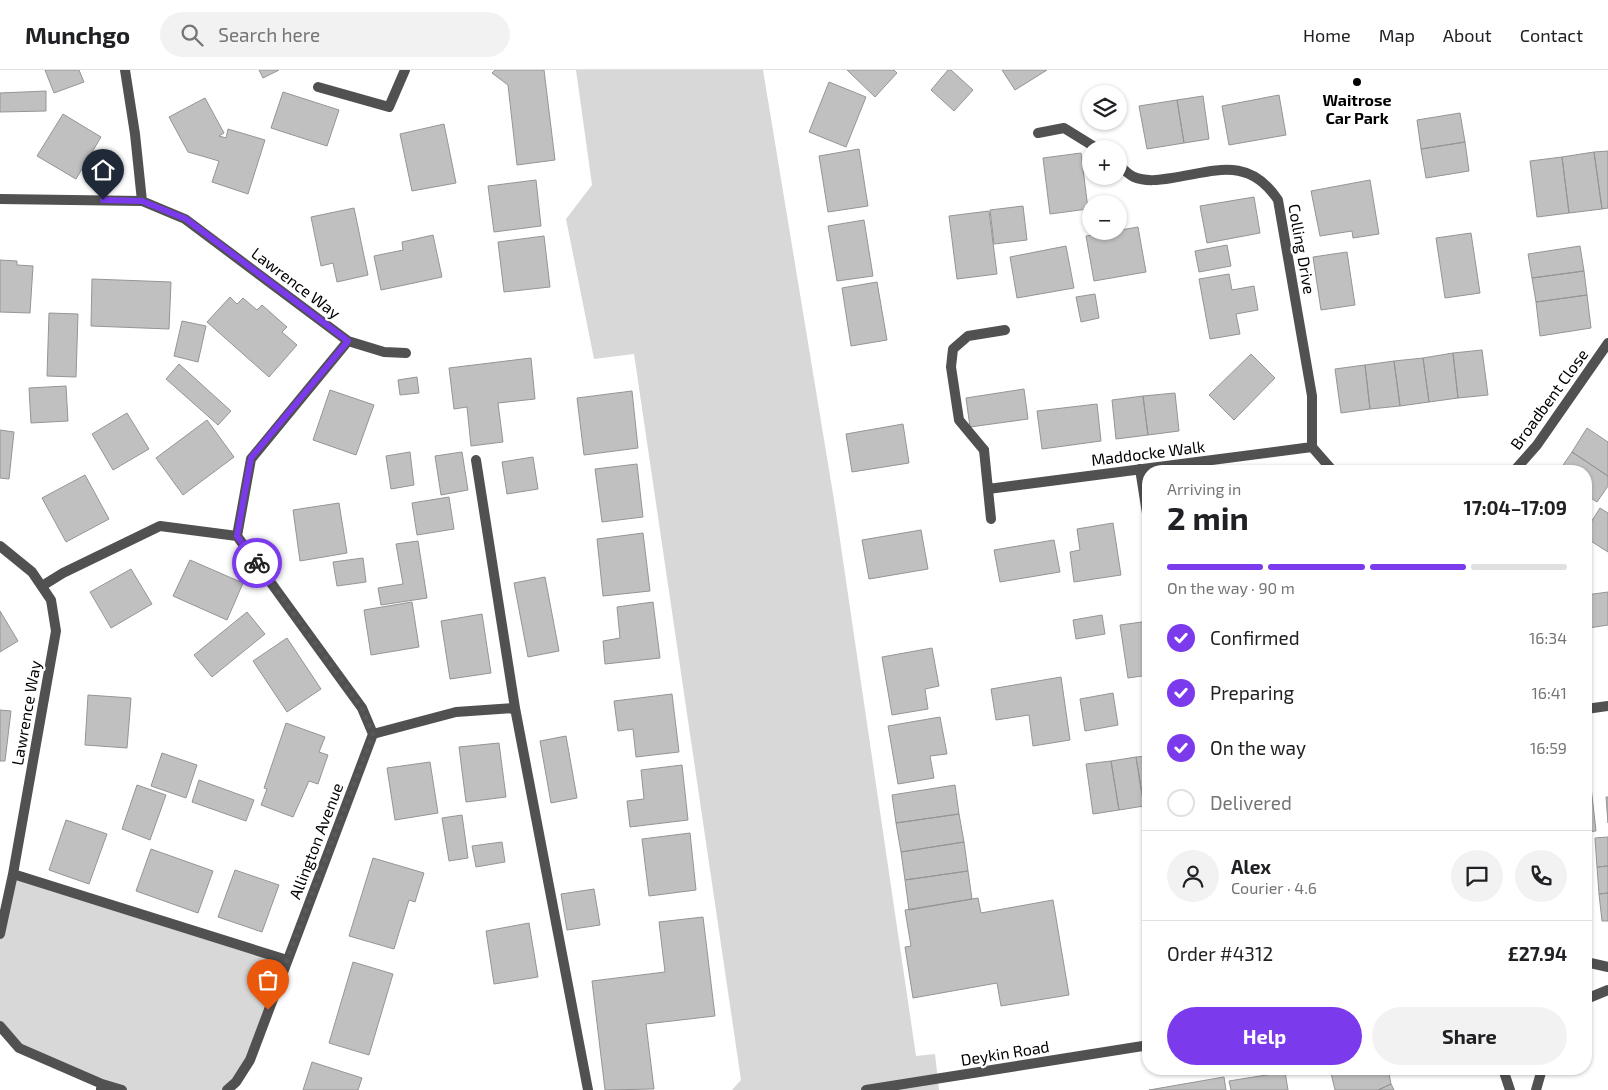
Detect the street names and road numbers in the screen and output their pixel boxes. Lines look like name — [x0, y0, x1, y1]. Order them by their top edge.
street label: Colling Drive — [1285, 202, 1320, 296]
street label: Lawrence Way — [248, 243, 345, 322]
street label: Broadbent Close — [1506, 345, 1591, 453]
street label: Maddocke Walk — [1090, 436, 1206, 469]
street label: Lawrence Way — [7, 658, 44, 767]
street label: Allington Avenue — [285, 780, 346, 902]
street label: Deykin Road — [959, 1036, 1051, 1069]

